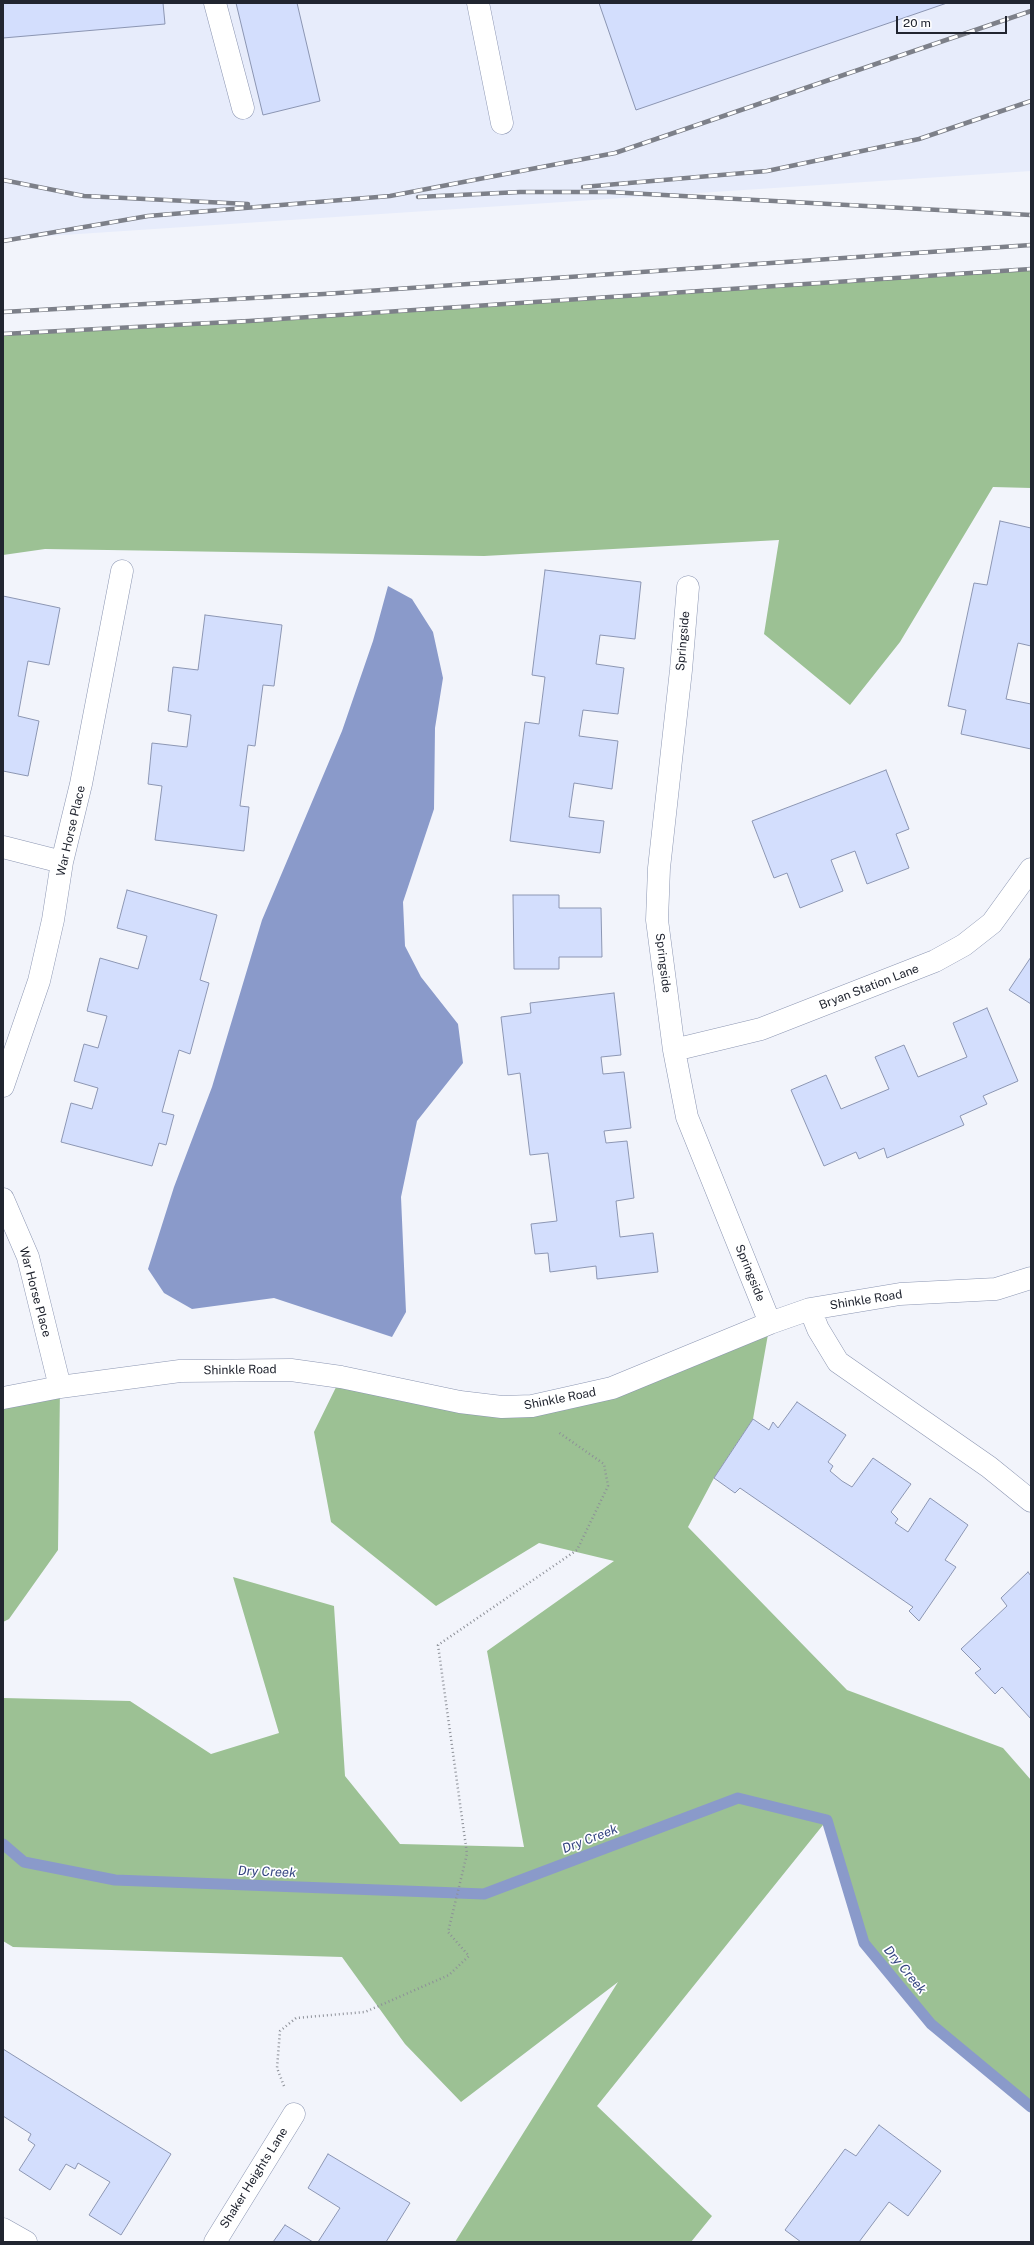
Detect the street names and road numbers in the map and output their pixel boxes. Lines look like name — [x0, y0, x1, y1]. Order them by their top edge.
street label: Springside — [673, 610, 693, 672]
street label: War Horse Place — [54, 784, 88, 878]
street label: Springside — [652, 932, 674, 994]
street label: Bryan Station Lane — [817, 961, 921, 1013]
street label: Springside — [732, 1242, 768, 1304]
street label: War Horse Place — [16, 1245, 54, 1339]
street label: Shinkle Road — [829, 1287, 903, 1313]
street label: Shinkle Road — [203, 1362, 277, 1378]
street label: Shinkle Road — [523, 1385, 597, 1413]
street label: Shaker Heights Lane — [217, 2125, 291, 2231]

